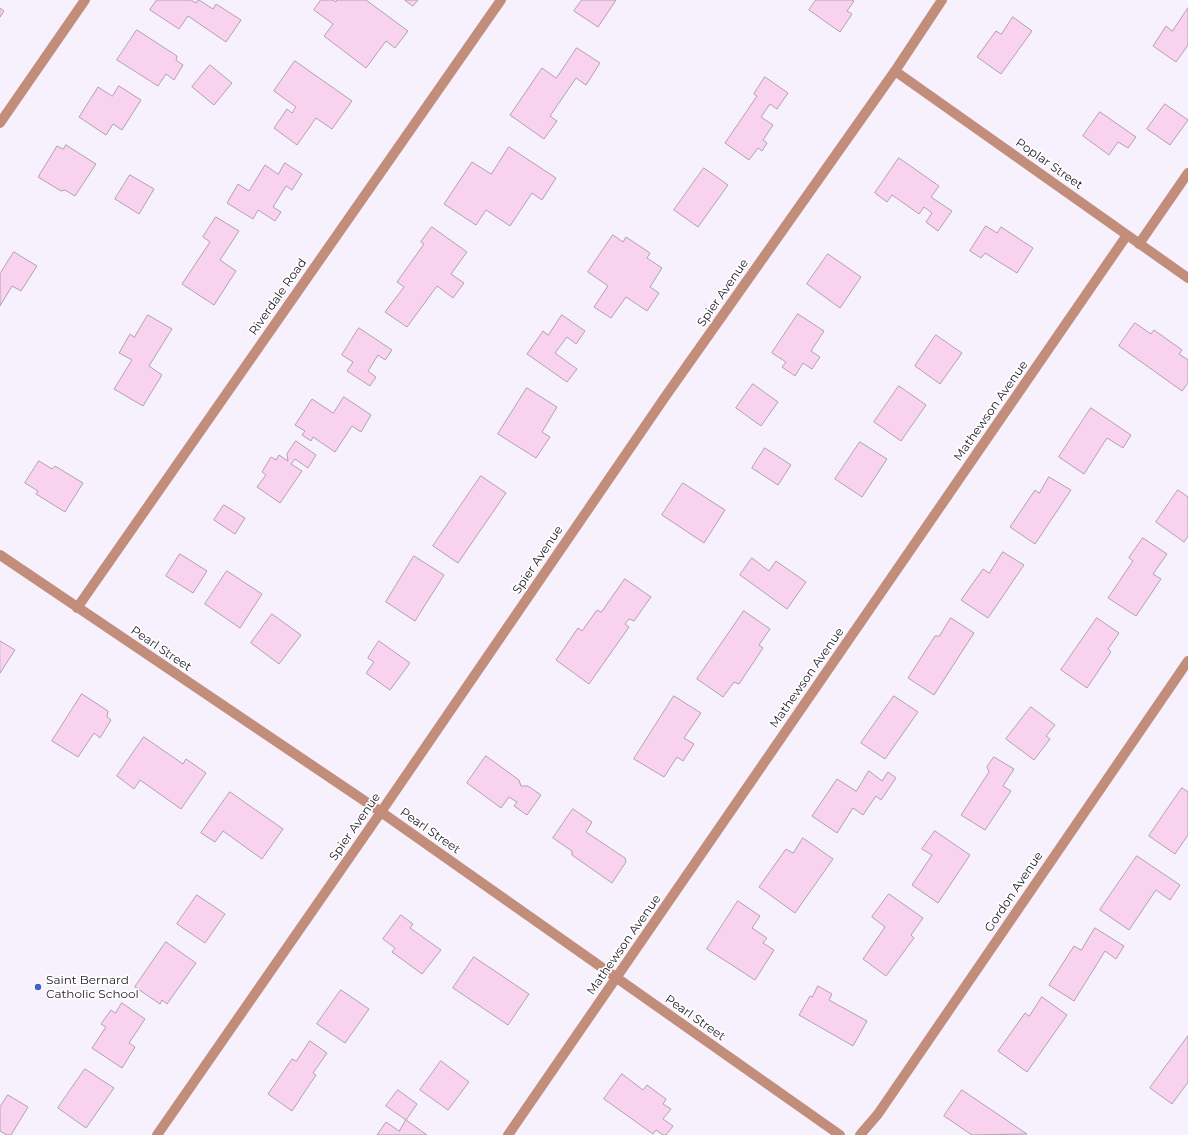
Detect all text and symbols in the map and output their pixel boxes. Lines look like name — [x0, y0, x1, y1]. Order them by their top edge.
street label: Poplar Street — [1013, 136, 1085, 192]
street label: Riverdale Road — [246, 256, 310, 338]
street label: Spier Avenue — [694, 256, 752, 330]
street label: Mathewson Avenue — [951, 358, 1031, 464]
street label: Spier Avenue — [510, 523, 566, 597]
street label: Pearl Street — [128, 623, 194, 675]
street label: Mathewson Avenue — [767, 625, 847, 731]
street label: Spier Avenue — [326, 790, 384, 864]
street label: Pearl Street — [397, 805, 463, 857]
street label: Gordon Avenue — [982, 849, 1046, 935]
street label: Mathewson Avenue — [584, 892, 664, 998]
place label: Saint Bernard Catholic School — [46, 973, 139, 1001]
marker: Saint Bernard Catholic School — [33, 982, 43, 992]
street label: Pearl Street — [662, 992, 728, 1044]

